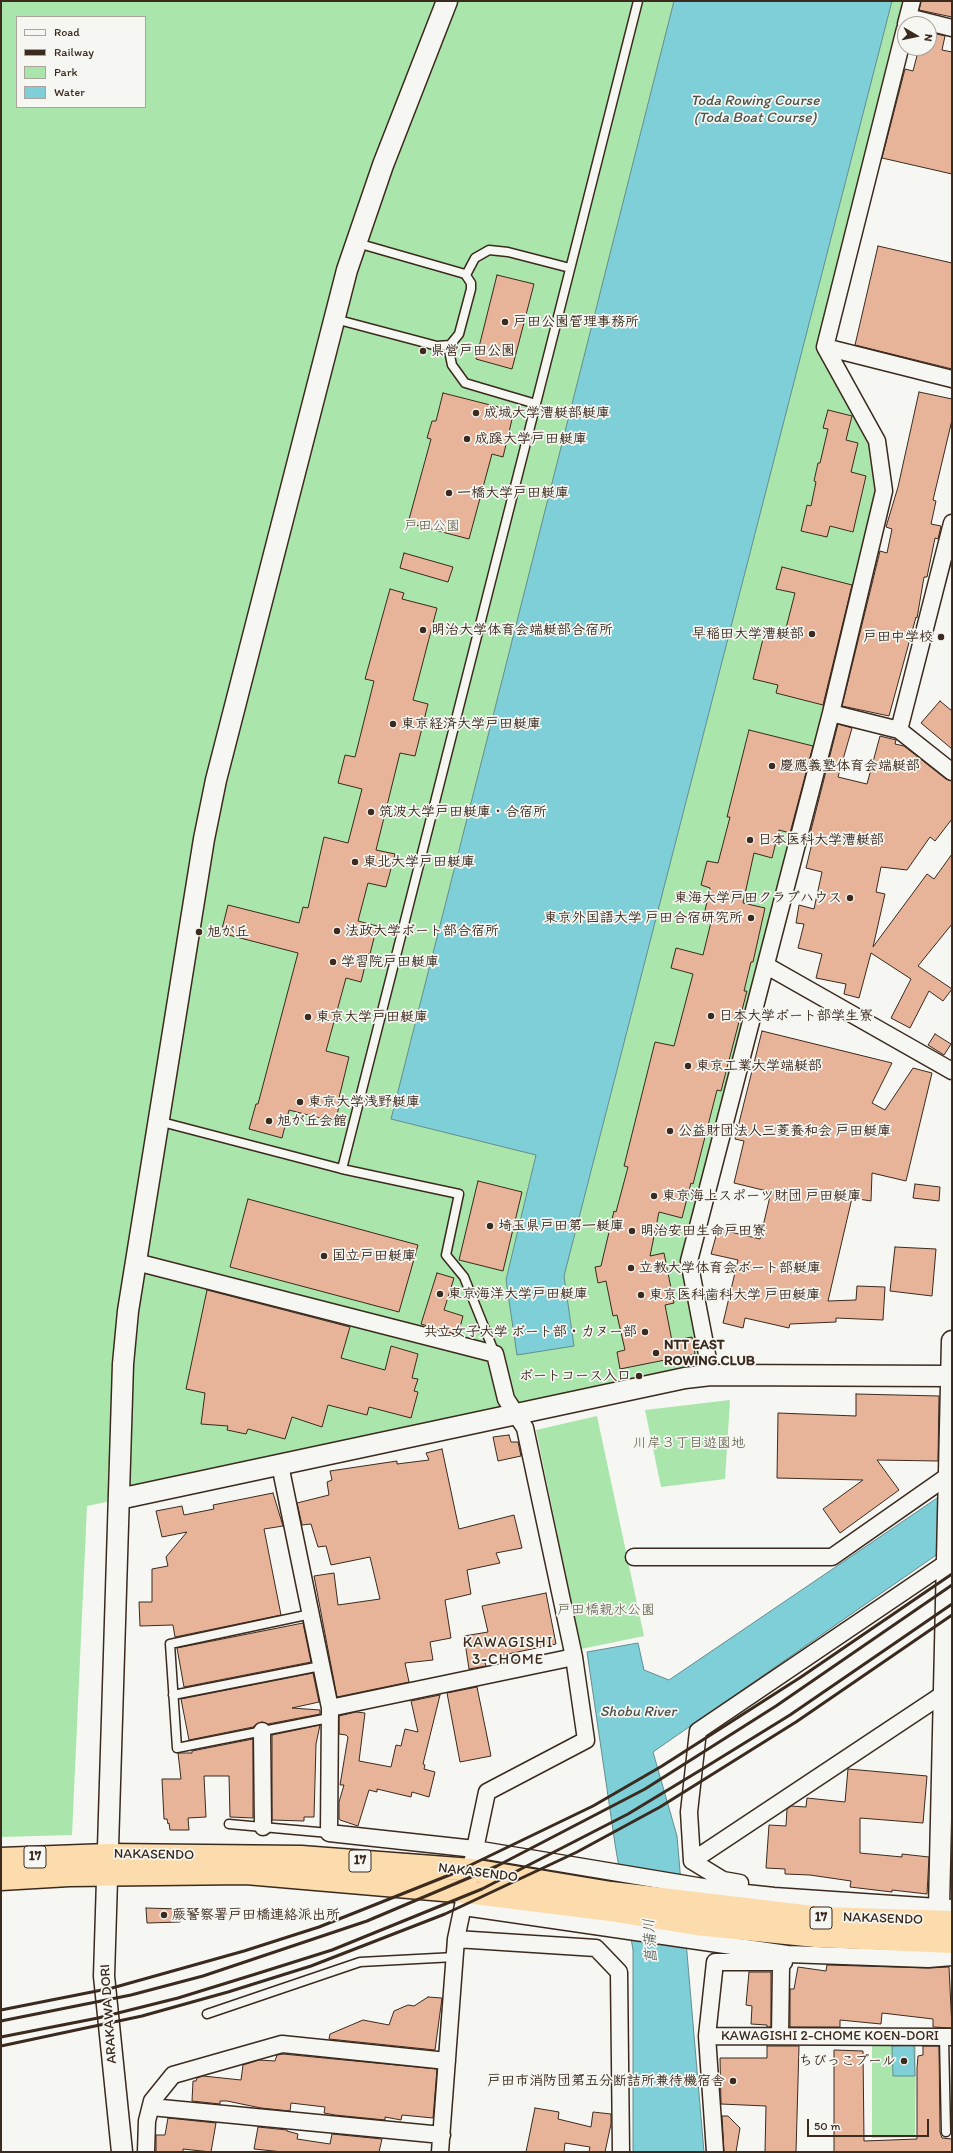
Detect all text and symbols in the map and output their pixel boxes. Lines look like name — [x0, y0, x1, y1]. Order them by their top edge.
legend — [16, 16, 146, 108]
north arrow — [897, 16, 937, 56]
text: Road — [54, 25, 80, 39]
text: N — [921, 33, 935, 42]
text: Railway — [54, 45, 94, 59]
text: Park — [54, 65, 78, 79]
text: Water — [54, 85, 85, 99]
water label: Toda Rowing Course (Toda Boat Course) — [691, 92, 819, 127]
place label: 戸田公園管理事務所 — [513, 314, 639, 330]
marker: 戸田公園管理事務所 — [500, 317, 510, 327]
place label: 県営戸田公園 — [431, 343, 515, 359]
marker: 県営戸田公園 — [418, 346, 428, 356]
place label: 成城大学漕艇部艇庫 — [484, 405, 610, 421]
marker: 成城大学漕艇部艇庫 — [471, 408, 481, 418]
place label: 成蹊大学戸田艇庫 — [475, 431, 587, 447]
marker: 成蹊大学戸田艇庫 — [462, 434, 472, 444]
place label: 一橋大学戸田艇庫 — [457, 485, 569, 501]
marker: 一橋大学戸田艇庫 — [444, 488, 454, 498]
park label: 戸田公園 — [404, 518, 460, 534]
place label: 明治大学体育会端艇部合宿所 — [431, 622, 613, 638]
marker: 明治大学体育会端艇部合宿所 — [418, 625, 428, 635]
place label: 早稲田大学漕艇部 — [692, 626, 804, 642]
marker: 早稲田大学漕艇部 — [807, 629, 817, 639]
place label: 戸田中学校 — [863, 629, 933, 645]
marker: 戸田中学校 — [936, 632, 946, 642]
place label: 東京経済大学戸田艇庫 — [401, 716, 541, 732]
marker: 東京経済大学戸田艇庫 — [388, 719, 398, 729]
place label: 慶應義塾体育会端艇部 — [780, 758, 920, 774]
marker: 慶應義塾体育会端艇部 — [767, 761, 777, 771]
place label: 筑波大学戸田艇庫・合宿所 — [379, 804, 547, 820]
marker: 筑波大学戸田艇庫・合宿所 — [366, 807, 376, 817]
place label: 日本医科大学漕艇部 — [758, 832, 884, 848]
marker: 日本医科大学漕艇部 — [745, 835, 755, 845]
place label: 東北大学戸田艇庫 — [363, 854, 475, 870]
marker: 東北大学戸田艇庫 — [350, 857, 360, 867]
place label: 東海大学戸田クラブハウス — [674, 890, 842, 906]
marker: 東海大学戸田クラブハウス — [845, 893, 855, 903]
place label: 東京外国語大学 戸田合宿研究所 — [544, 910, 743, 926]
marker: 東京外国語大学 戸田合宿研究所 — [746, 913, 756, 923]
place label: 法政大学ボート部合宿所 — [345, 923, 499, 939]
place label: 旭が丘 — [207, 924, 249, 940]
marker: 法政大学ボート部合宿所 — [332, 926, 342, 936]
marker: 旭が丘 — [194, 927, 204, 937]
place label: 学習院戸田艇庫 — [341, 954, 439, 970]
marker: 学習院戸田艇庫 — [328, 957, 338, 967]
place label: 日本大学ボート部学生寮 — [719, 1008, 873, 1024]
place label: 東京大学戸田艇庫 — [316, 1009, 428, 1025]
marker: 日本大学ボート部学生寮 — [706, 1011, 716, 1021]
marker: 東京大学戸田艇庫 — [303, 1012, 313, 1022]
place label: 東京工業大学端艇部 — [696, 1058, 822, 1074]
marker: 東京工業大学端艇部 — [683, 1061, 693, 1071]
place label: 東京大学浅野艇庫 — [308, 1094, 420, 1110]
marker: 東京大学浅野艇庫 — [295, 1097, 305, 1107]
place label: 旭が丘会館 — [277, 1113, 347, 1129]
marker: 旭が丘会館 — [264, 1116, 274, 1126]
place label: 公益財団法人三菱養和会 戸田艇庫 — [678, 1123, 891, 1139]
marker: 公益財団法人三菱養和会 戸田艇庫 — [665, 1126, 675, 1136]
place label: 東京海上スポーツ財団 戸田艇庫 — [662, 1188, 861, 1204]
marker: 東京海上スポーツ財団 戸田艇庫 — [649, 1191, 659, 1201]
place label: 埼玉県戸田第一艇庫 — [498, 1218, 624, 1234]
marker: 埼玉県戸田第一艇庫 — [485, 1221, 495, 1231]
place label: 明治安田生命戸田寮 — [640, 1223, 766, 1239]
marker: 明治安田生命戸田寮 — [627, 1226, 637, 1236]
place label: 国立戸田艇庫 — [332, 1248, 416, 1264]
marker: 国立戸田艇庫 — [319, 1251, 329, 1261]
place label: 立教大学体育会ボート部艇庫 — [639, 1260, 821, 1276]
marker: 立教大学体育会ボート部艇庫 — [626, 1263, 636, 1273]
place label: 東京海洋大学戸田艇庫 — [448, 1286, 588, 1302]
place label: 東京医科歯科大学 戸田艇庫 — [649, 1287, 820, 1303]
marker: 東京海洋大学戸田艇庫 — [435, 1289, 445, 1299]
marker: 東京医科歯科大学 戸田艇庫 — [636, 1290, 646, 1300]
place label: 共立女子大学 ボート部・カヌー部 — [424, 1324, 637, 1340]
marker: 共立女子大学 ボート部・カヌー部 — [640, 1327, 650, 1337]
place label: NTT EAST ROWING CLUB — [664, 1337, 755, 1370]
marker: NTT EAST ROWING CLUB — [651, 1348, 661, 1358]
place label: ボートコース入口 — [519, 1368, 631, 1384]
marker: ボートコース入口 — [634, 1371, 644, 1381]
park label: 川岸３丁目遊園地 — [633, 1435, 745, 1451]
park label: 戸田橋親水公園 — [557, 1602, 655, 1618]
district label: KAWAGISHI 3-CHOME — [463, 1634, 553, 1669]
water label: Shobu River — [600, 1703, 676, 1721]
road number: 17 — [24, 1846, 46, 1868]
street label: NAKASENDO — [114, 1846, 194, 1864]
road number: 17 — [349, 1850, 371, 1872]
street label: NAKASENDO — [437, 1860, 519, 1886]
place label: 蕨警察署戸田橋連絡派出所 — [172, 1907, 340, 1923]
road number: 17 — [810, 1907, 832, 1929]
street label: NAKASENDO — [843, 1909, 923, 1929]
marker: 蕨警察署戸田橋連絡派出所 — [159, 1910, 169, 1920]
water label: 菖蒲川 — [641, 1918, 661, 1964]
street label: ARAKAWA DORI — [97, 1964, 121, 2064]
street label: KAWAGISHI 2-CHOME KOEN-DORI — [721, 2028, 939, 2044]
place label: ちびっこプール — [799, 2053, 896, 2069]
marker: ちびっこプール — [899, 2056, 909, 2066]
place label: 戸田市消防団第五分断詰所兼待機宿舎 — [487, 2073, 725, 2089]
marker: 戸田市消防団第五分断詰所兼待機宿舎 — [728, 2076, 738, 2086]
scale bar — [809, 2111, 931, 2137]
text: 50 m — [814, 2119, 840, 2133]

